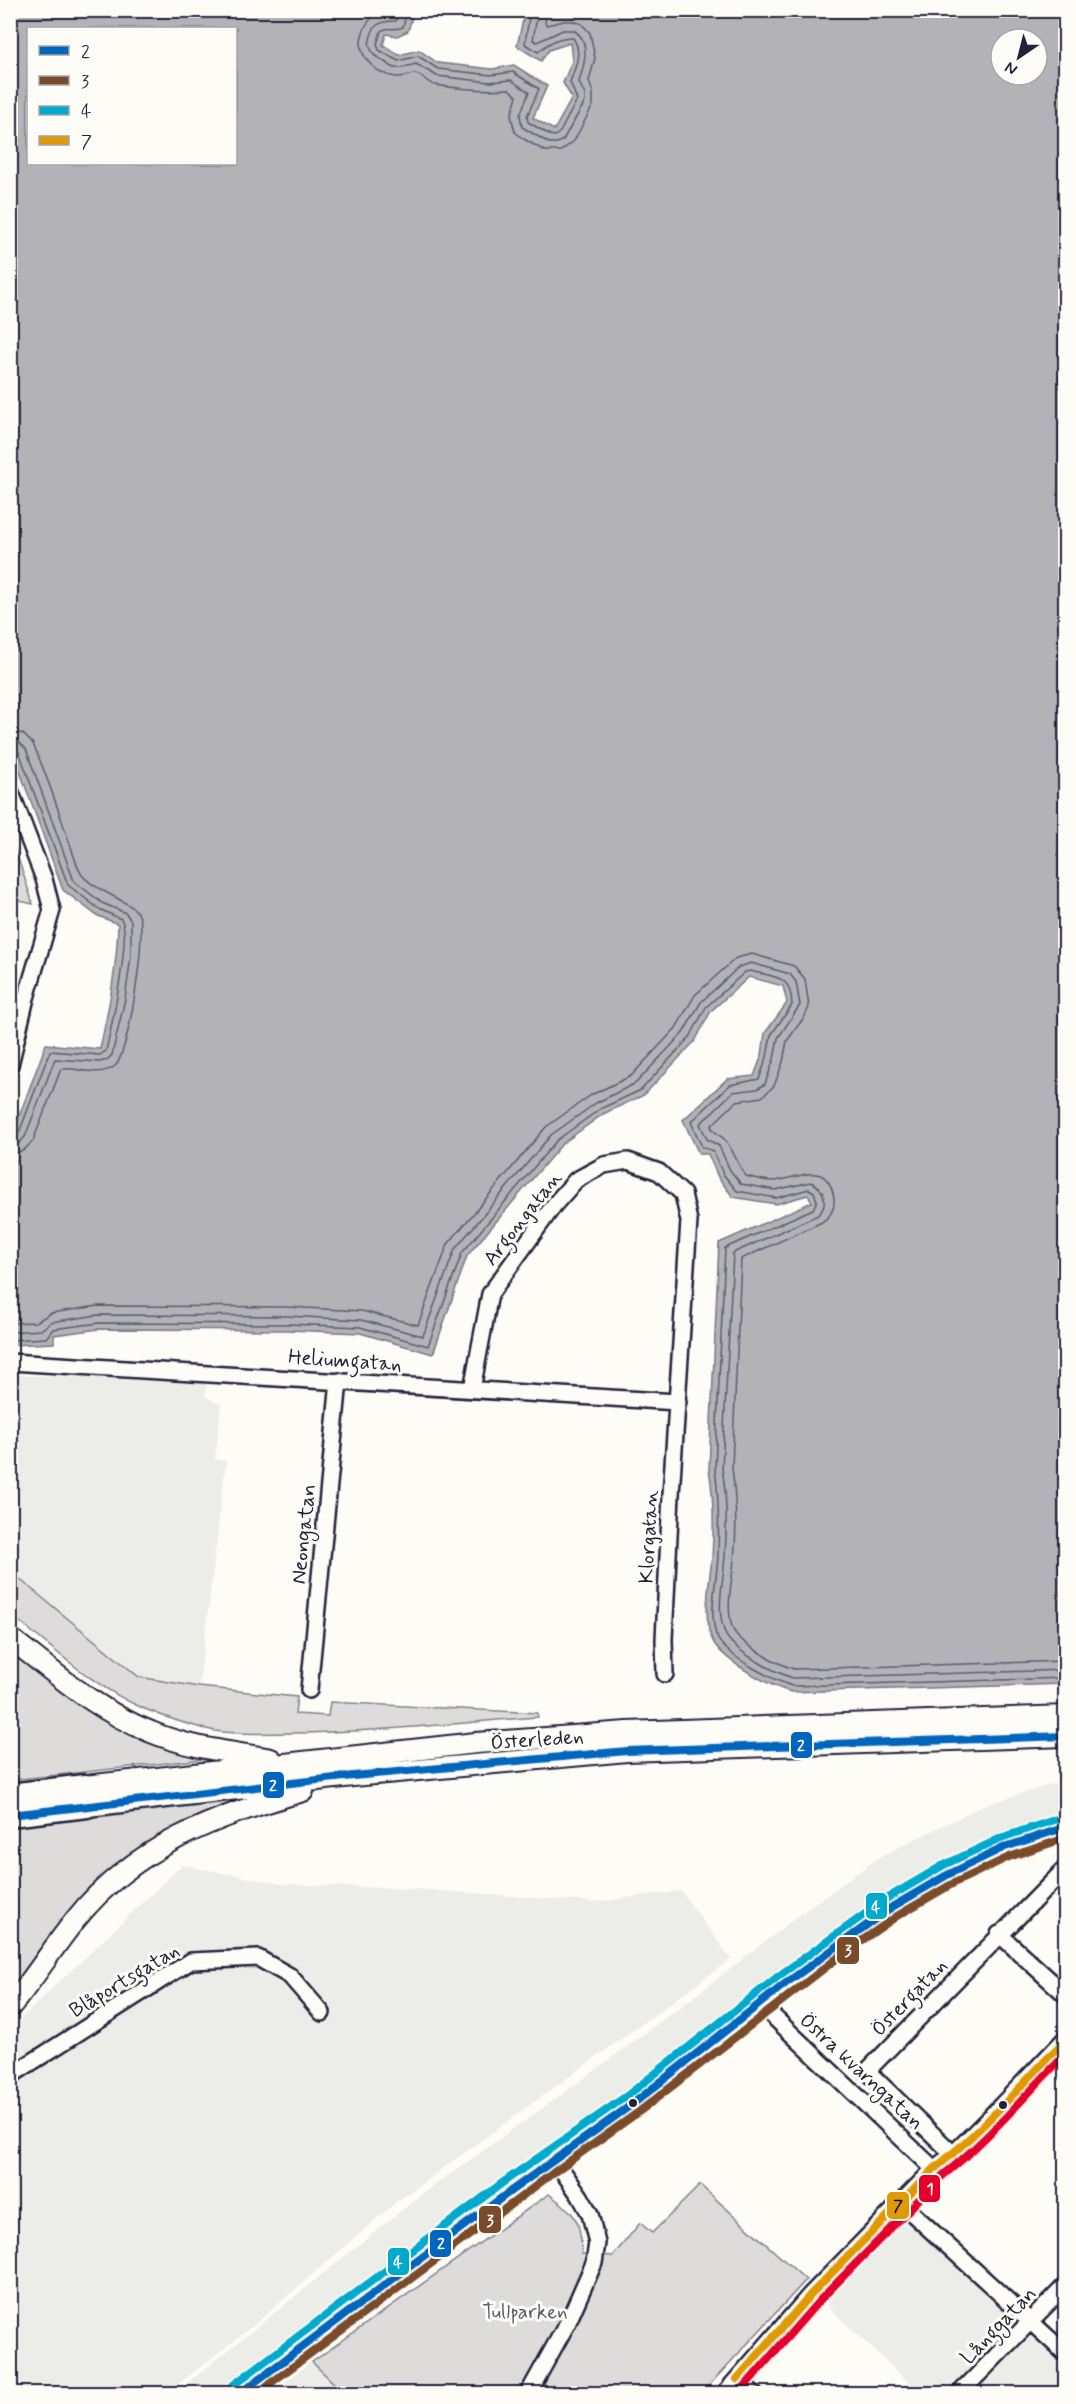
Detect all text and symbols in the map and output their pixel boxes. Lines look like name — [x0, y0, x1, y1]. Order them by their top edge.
legend — [27, 27, 237, 165]
north arrow — [989, 27, 1049, 87]
text: 2 — [81, 40, 90, 64]
text: N — [1001, 56, 1022, 80]
text: 3 — [81, 70, 89, 94]
text: 4 — [81, 100, 91, 124]
text: 7 — [81, 130, 92, 154]
street label: Argongatan — [477, 1165, 570, 1273]
street label: Heliumgatan — [287, 1343, 403, 1381]
street label: Neongatan — [285, 1483, 324, 1586]
street label: Klorgatan — [633, 1489, 665, 1585]
street label: Österleden — [490, 1723, 585, 1757]
line badge: 2 — [790, 1731, 813, 1759]
text: 2 — [797, 1736, 805, 1757]
line badge: 2 — [262, 1771, 285, 1799]
text: 2 — [269, 1776, 277, 1797]
line badge: 4 — [865, 1892, 888, 1920]
text: 4 — [871, 1897, 881, 1918]
line badge: 3 — [836, 1936, 860, 1965]
street label: Blåportsgatan — [64, 1937, 186, 2027]
text: 3 — [844, 1941, 852, 1962]
street label: Östergatan — [865, 1953, 955, 2044]
street label: Östra kvarngatan — [792, 2007, 929, 2137]
unlabelled marker — [627, 2097, 639, 2109]
unlabelled marker — [997, 2099, 1009, 2111]
line badge: 1 — [918, 2174, 941, 2203]
text: 1 — [926, 2179, 934, 2200]
line badge: 7 — [886, 2191, 910, 2220]
text: 7 — [893, 2196, 903, 2217]
line badge: 3 — [478, 2205, 502, 2234]
text: 3 — [486, 2211, 494, 2232]
line badge: 2 — [429, 2229, 452, 2258]
text: 2 — [437, 2234, 445, 2255]
line badge: 4 — [387, 2247, 410, 2276]
text: 4 — [393, 2252, 403, 2273]
street label: Långgatan — [954, 2281, 1044, 2372]
park label: Tullparken — [482, 2298, 568, 2326]

